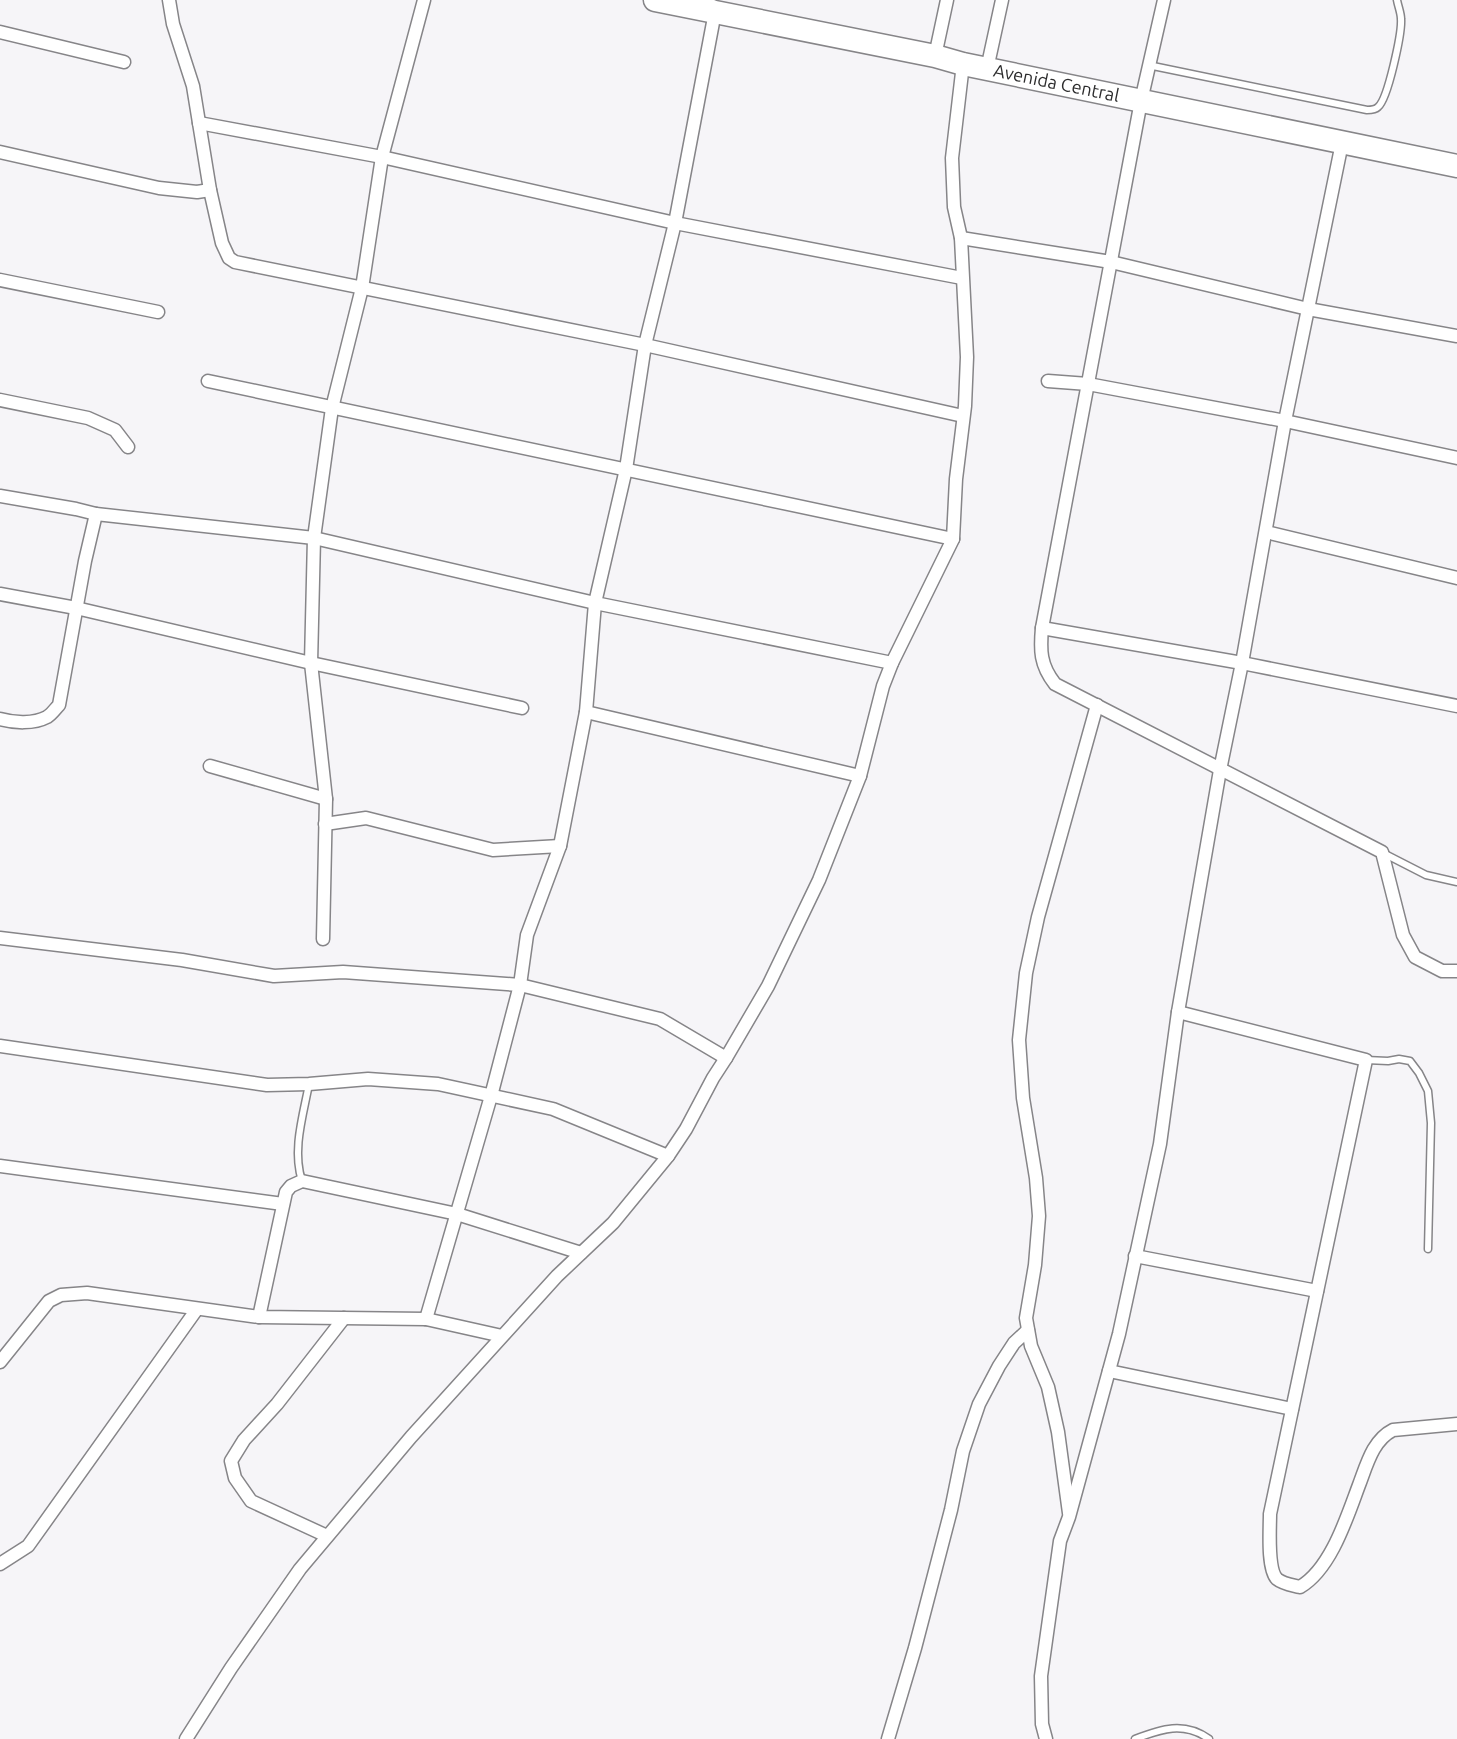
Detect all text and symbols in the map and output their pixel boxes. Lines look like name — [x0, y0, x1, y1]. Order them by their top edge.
street label: Avenida Central — [992, 60, 1121, 105]

